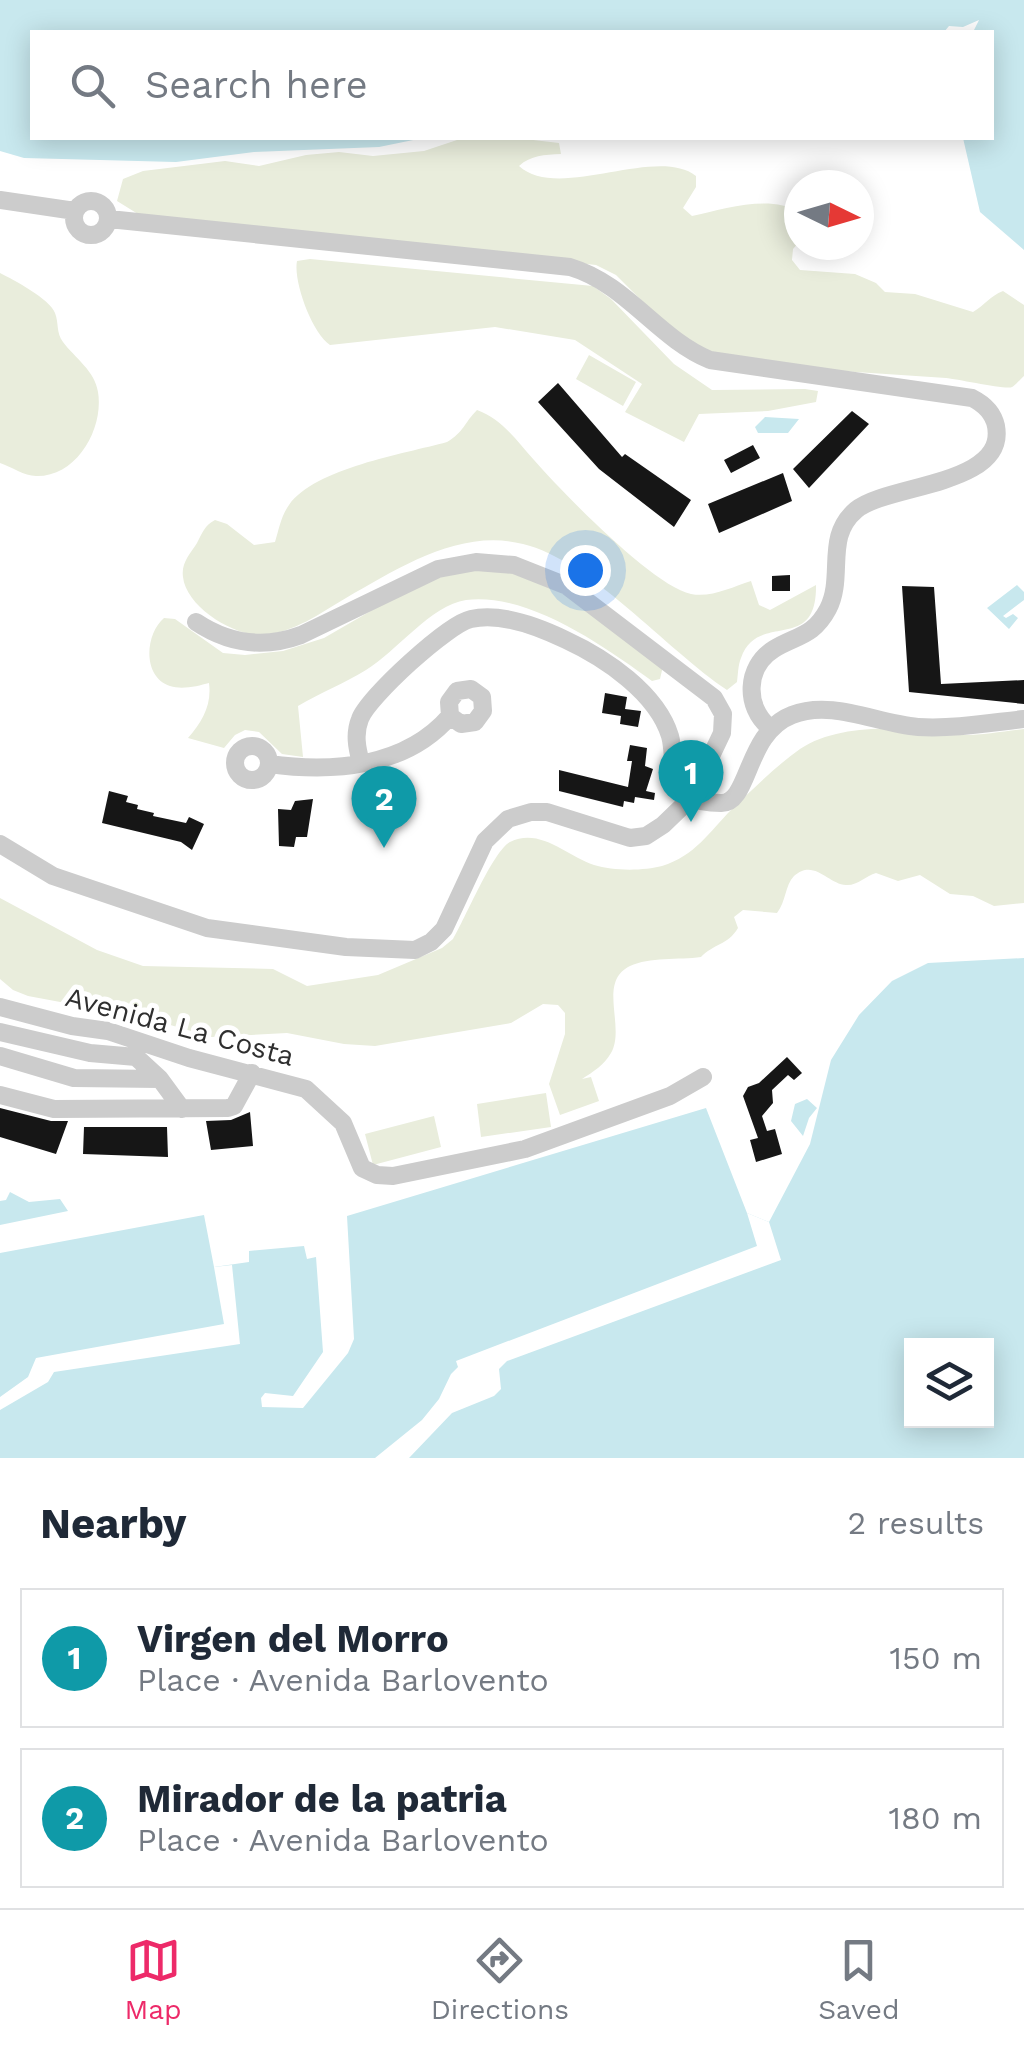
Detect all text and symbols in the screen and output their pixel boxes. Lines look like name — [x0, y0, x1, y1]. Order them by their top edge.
search box — [30, 30, 994, 140]
icon: search — [65, 58, 120, 113]
text: Search here — [145, 63, 368, 107]
north arrow — [784, 170, 874, 260]
your location — [560, 545, 611, 596]
pin: 1 — [658, 740, 724, 822]
pin: 2 — [352, 766, 416, 848]
street label: Avenida La Costa — [62, 980, 298, 1073]
map controls — [904, 1338, 994, 1428]
button: layers — [904, 1338, 994, 1428]
text: Nearby — [40, 1499, 187, 1548]
text: 2 results — [847, 1504, 984, 1542]
text: Virgen del Morro — [137, 1617, 449, 1661]
text: 1 — [68, 1639, 81, 1677]
text: 150 m — [890, 1639, 982, 1677]
text: Place · Avenida Barlovento — [137, 1661, 549, 1699]
text: Mirador de la patria — [137, 1777, 507, 1821]
text: 2 — [65, 1799, 84, 1837]
text: 180 m — [888, 1799, 982, 1837]
text: Place · Avenida Barlovento — [137, 1821, 549, 1859]
tab: Map — [125, 1933, 182, 2026]
tab: Directions — [431, 1933, 569, 2026]
tab: Saved — [818, 1933, 899, 2026]

